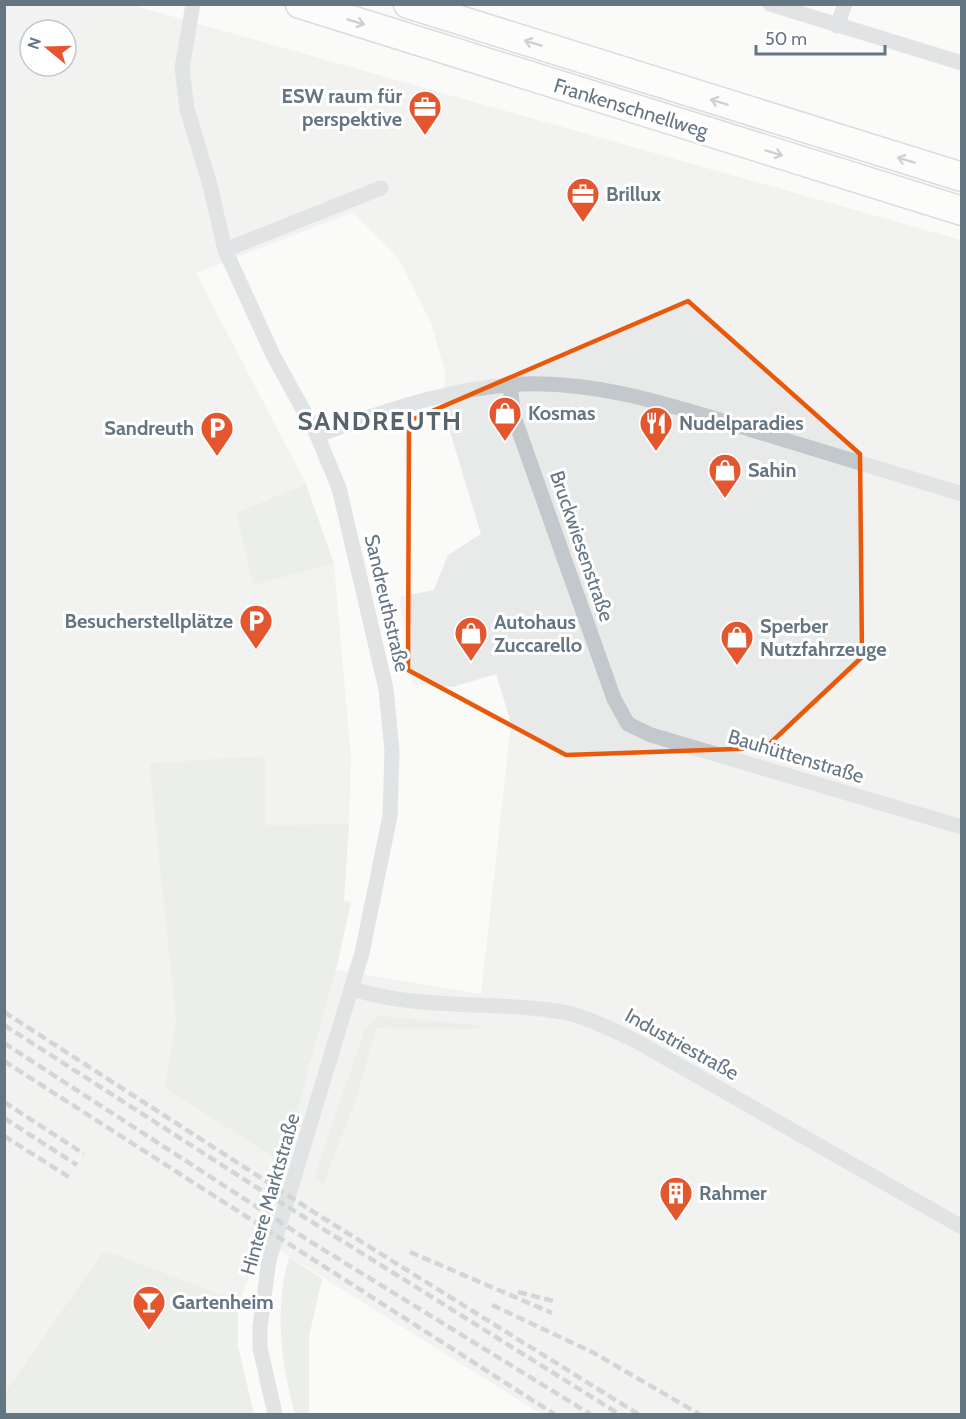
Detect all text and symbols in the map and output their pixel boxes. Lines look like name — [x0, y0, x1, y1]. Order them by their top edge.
one-way arrow — [346, 17, 365, 28]
north arrow — [18, 18, 78, 78]
scale bar — [756, 18, 885, 56]
text: 50 m — [765, 28, 807, 50]
text: N — [23, 35, 45, 52]
one-way arrow — [524, 37, 543, 48]
street label: Frankenschnellweg — [551, 73, 712, 143]
place label: ESW raum für perspektive — [282, 84, 402, 131]
office icon: ESW raum für perspektive — [407, 89, 443, 136]
one-way arrow — [710, 95, 729, 106]
one-way arrow — [764, 148, 783, 159]
one-way arrow — [897, 153, 916, 164]
office icon: Brillux — [565, 176, 601, 223]
place label: Brillux — [606, 182, 661, 206]
shop icon: Kosmas — [487, 395, 523, 442]
place label: Kosmas — [528, 401, 596, 425]
district label: SANDREUTH — [297, 405, 463, 437]
restaurant icon: Nudelparadies — [638, 405, 674, 452]
parking icon: Sandreuth — [199, 410, 235, 457]
place label: Nudelparadies — [679, 411, 804, 435]
place label: Sandreuth — [104, 416, 194, 440]
shop icon: Sahin — [707, 452, 743, 499]
place label: Sahin — [748, 458, 796, 482]
street label: Bruckwiesenstraße — [545, 467, 619, 625]
street label: Sandreuthstraße — [360, 532, 414, 674]
parking icon: Besucherstellplätze — [238, 603, 274, 650]
place label: Besucherstellplätze — [65, 609, 233, 633]
place label: Autohaus Zuccarello — [494, 610, 582, 657]
place label: Sperber Nutzfahrzeuge — [760, 614, 886, 661]
shop icon: Autohaus Zuccarello — [453, 615, 489, 662]
shop icon: Sperber Nutzfahrzeuge — [719, 619, 755, 666]
street label: Bauhüttenstraße — [725, 724, 867, 788]
street label: Industriestraße — [621, 1003, 743, 1085]
street label: Hintere Marktstraße — [235, 1110, 305, 1278]
building icon: Rahmer — [658, 1175, 694, 1222]
place label: Rahmer — [699, 1181, 767, 1205]
bar icon: Gartenheim — [131, 1284, 167, 1331]
place label: Gartenheim — [172, 1290, 274, 1314]

